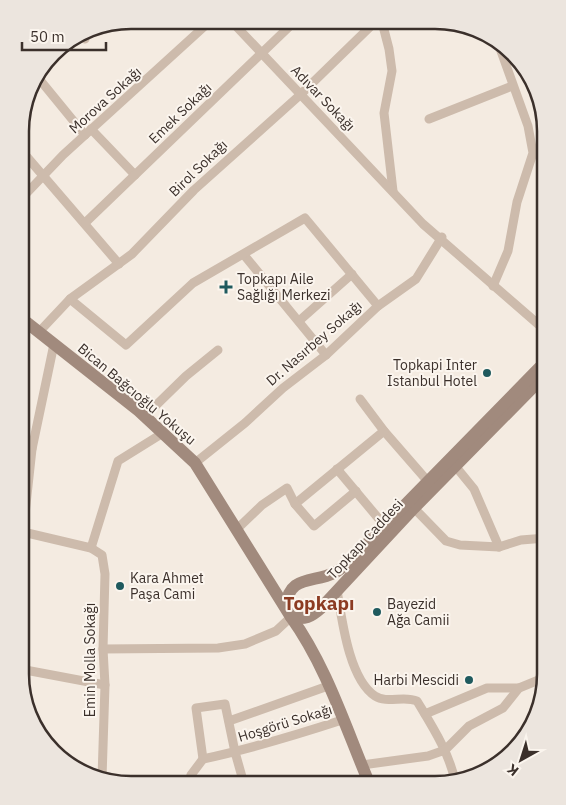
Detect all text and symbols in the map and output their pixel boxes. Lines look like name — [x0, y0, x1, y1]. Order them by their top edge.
scale bar — [22, 20, 106, 52]
text: 50 m — [30, 27, 65, 46]
street label: Adıvar Sokağı — [287, 61, 359, 135]
street label: Morova Sokağı — [65, 63, 145, 137]
street label: Emek Sokağı — [145, 79, 215, 147]
street label: Birol Sokağı — [165, 136, 231, 200]
place label: Topkapı Aile Sağlığı Merkezi — [237, 270, 331, 304]
marker: Topkapı Aile Sağlığı Merkezi — [219, 280, 233, 294]
street label: Dr. Nasırbey Sokağı — [262, 296, 366, 390]
street label: Bican Bağcıoğlu Yokuşu — [74, 339, 200, 449]
place label: Topkapi Inter Istanbul Hotel — [387, 356, 477, 390]
marker: Topkapi Inter Istanbul Hotel — [481, 367, 493, 379]
street label: Topkapı Caddesi — [323, 495, 407, 583]
place label: Kara Ahmet Paşa Cami — [130, 569, 204, 603]
marker: Kara Ahmet Paşa Cami — [114, 580, 126, 592]
district label: Topkapı — [284, 591, 354, 615]
place label: Bayezid Ağa Camii — [387, 595, 450, 629]
street label: Emin Molla Sokağı — [81, 603, 99, 717]
marker: Bayezid Ağa Camii — [371, 606, 383, 618]
place label: Harbi Mescidi — [374, 671, 459, 689]
marker: Harbi Mescidi — [463, 674, 475, 686]
street label: Hoşgörü Sokağı — [236, 700, 334, 746]
north arrow — [496, 735, 546, 785]
text: K — [503, 760, 522, 780]

